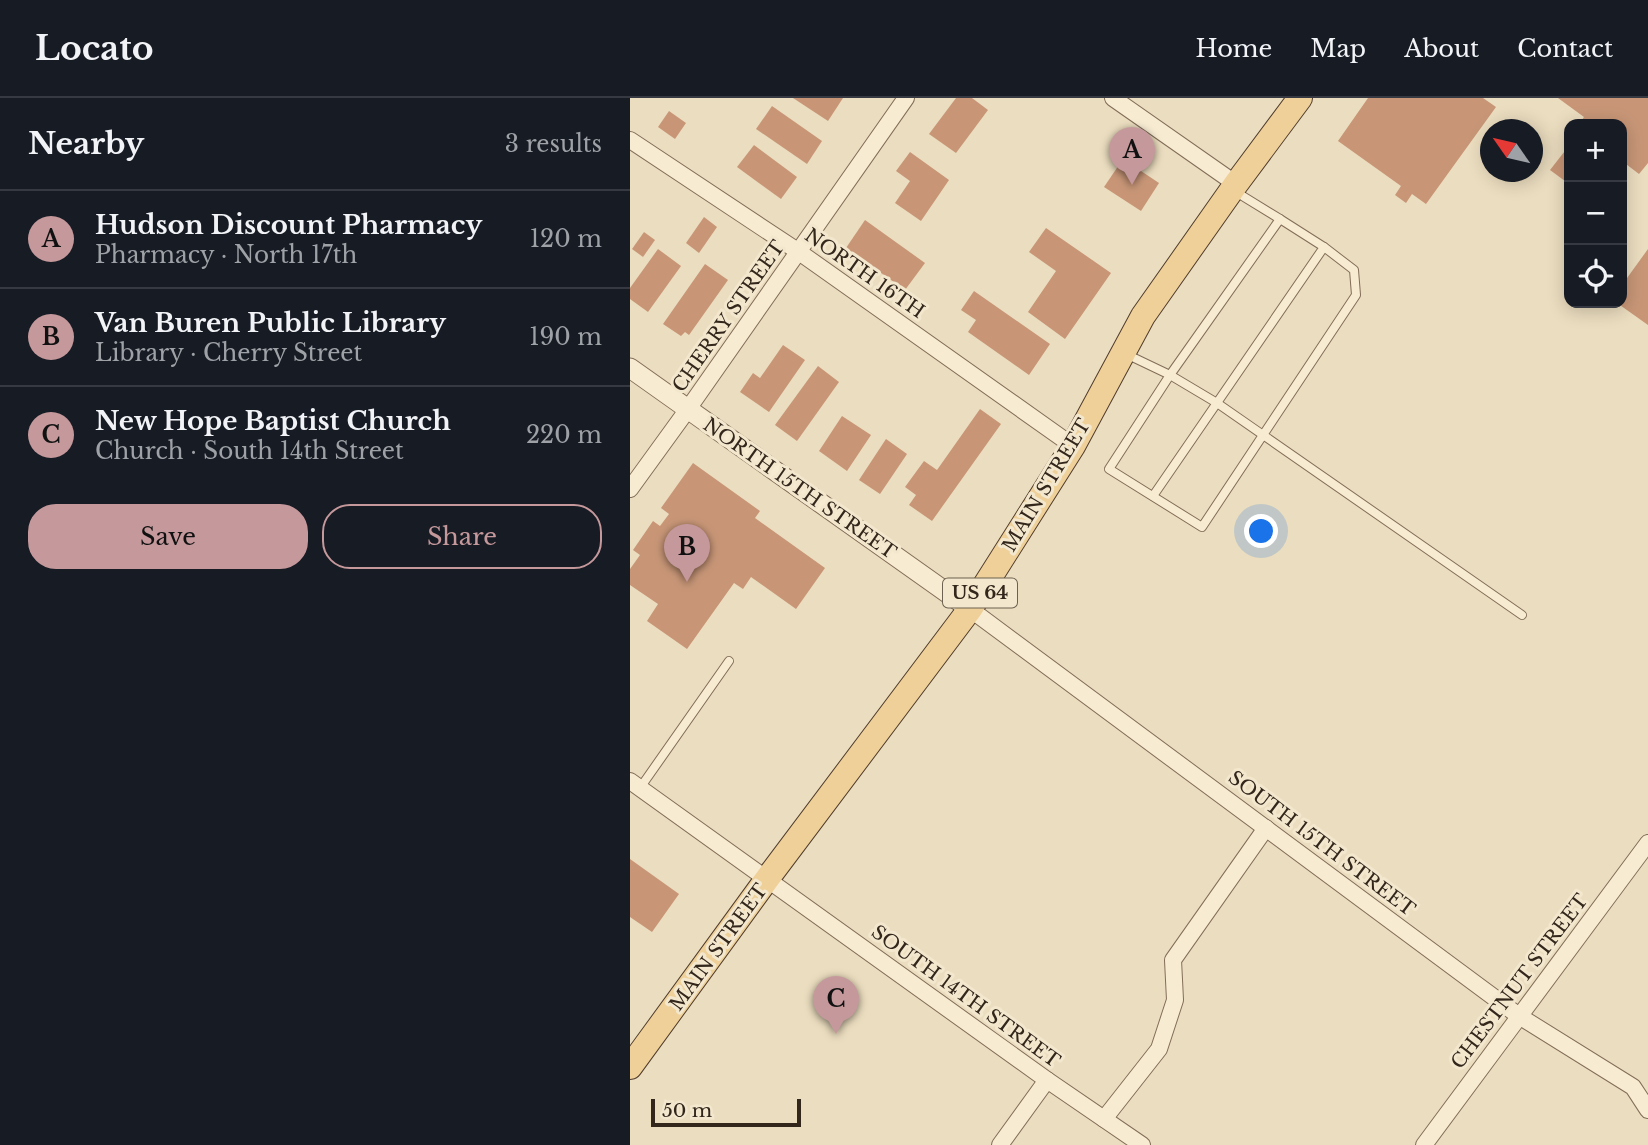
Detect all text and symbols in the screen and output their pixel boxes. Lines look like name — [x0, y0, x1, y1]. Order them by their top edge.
text: Locato — [35, 28, 154, 69]
text: Home — [1196, 34, 1272, 63]
text: Map — [1310, 34, 1366, 63]
text: About — [1404, 34, 1479, 63]
text: Contact — [1517, 34, 1613, 63]
north arrow — [1480, 119, 1543, 182]
map controls — [1564, 119, 1627, 308]
button: + — [1564, 119, 1627, 182]
text: Nearby — [28, 125, 144, 162]
pin: A — [1109, 127, 1155, 185]
text: 3 results — [505, 130, 602, 158]
button: − — [1564, 182, 1627, 245]
text: Hudson Discount Pharmacy — [95, 209, 482, 241]
street label: NORTH 16TH — [800, 224, 929, 323]
text: A — [42, 225, 60, 253]
text: 120 m — [530, 225, 602, 253]
street label: CHERRY STREET — [667, 236, 789, 396]
text: Pharmacy · North 17th — [95, 241, 357, 269]
button: locate — [1564, 245, 1627, 308]
text: Van Buren Public Library — [95, 307, 446, 339]
text: B — [42, 323, 60, 351]
text: 190 m — [529, 323, 602, 351]
text: Library · Cherry Street — [95, 339, 362, 367]
text: New Hope Baptist Church — [95, 405, 451, 437]
street label: NORTH 15TH STREET — [699, 413, 901, 564]
street label: MAIN STREET — [998, 415, 1095, 556]
text: C — [42, 421, 60, 449]
text: 220 m — [526, 421, 602, 449]
text: Church · South 14th Street — [95, 437, 404, 465]
button: Save — [28, 504, 308, 569]
button: Share — [322, 504, 602, 569]
your location — [1244, 514, 1278, 548]
pin: B — [664, 524, 710, 582]
road number: US 64 — [943, 578, 1017, 607]
street label: SOUTH 15TH STREET — [1224, 766, 1419, 921]
street label: MAIN STREET — [665, 879, 772, 1015]
street label: CHESTNUT STREET — [1446, 889, 1593, 1073]
street label: SOUTH 14TH STREET — [867, 920, 1064, 1073]
pin: C — [813, 976, 859, 1034]
scale bar — [651, 1096, 802, 1128]
text: 50 m — [662, 1099, 712, 1122]

